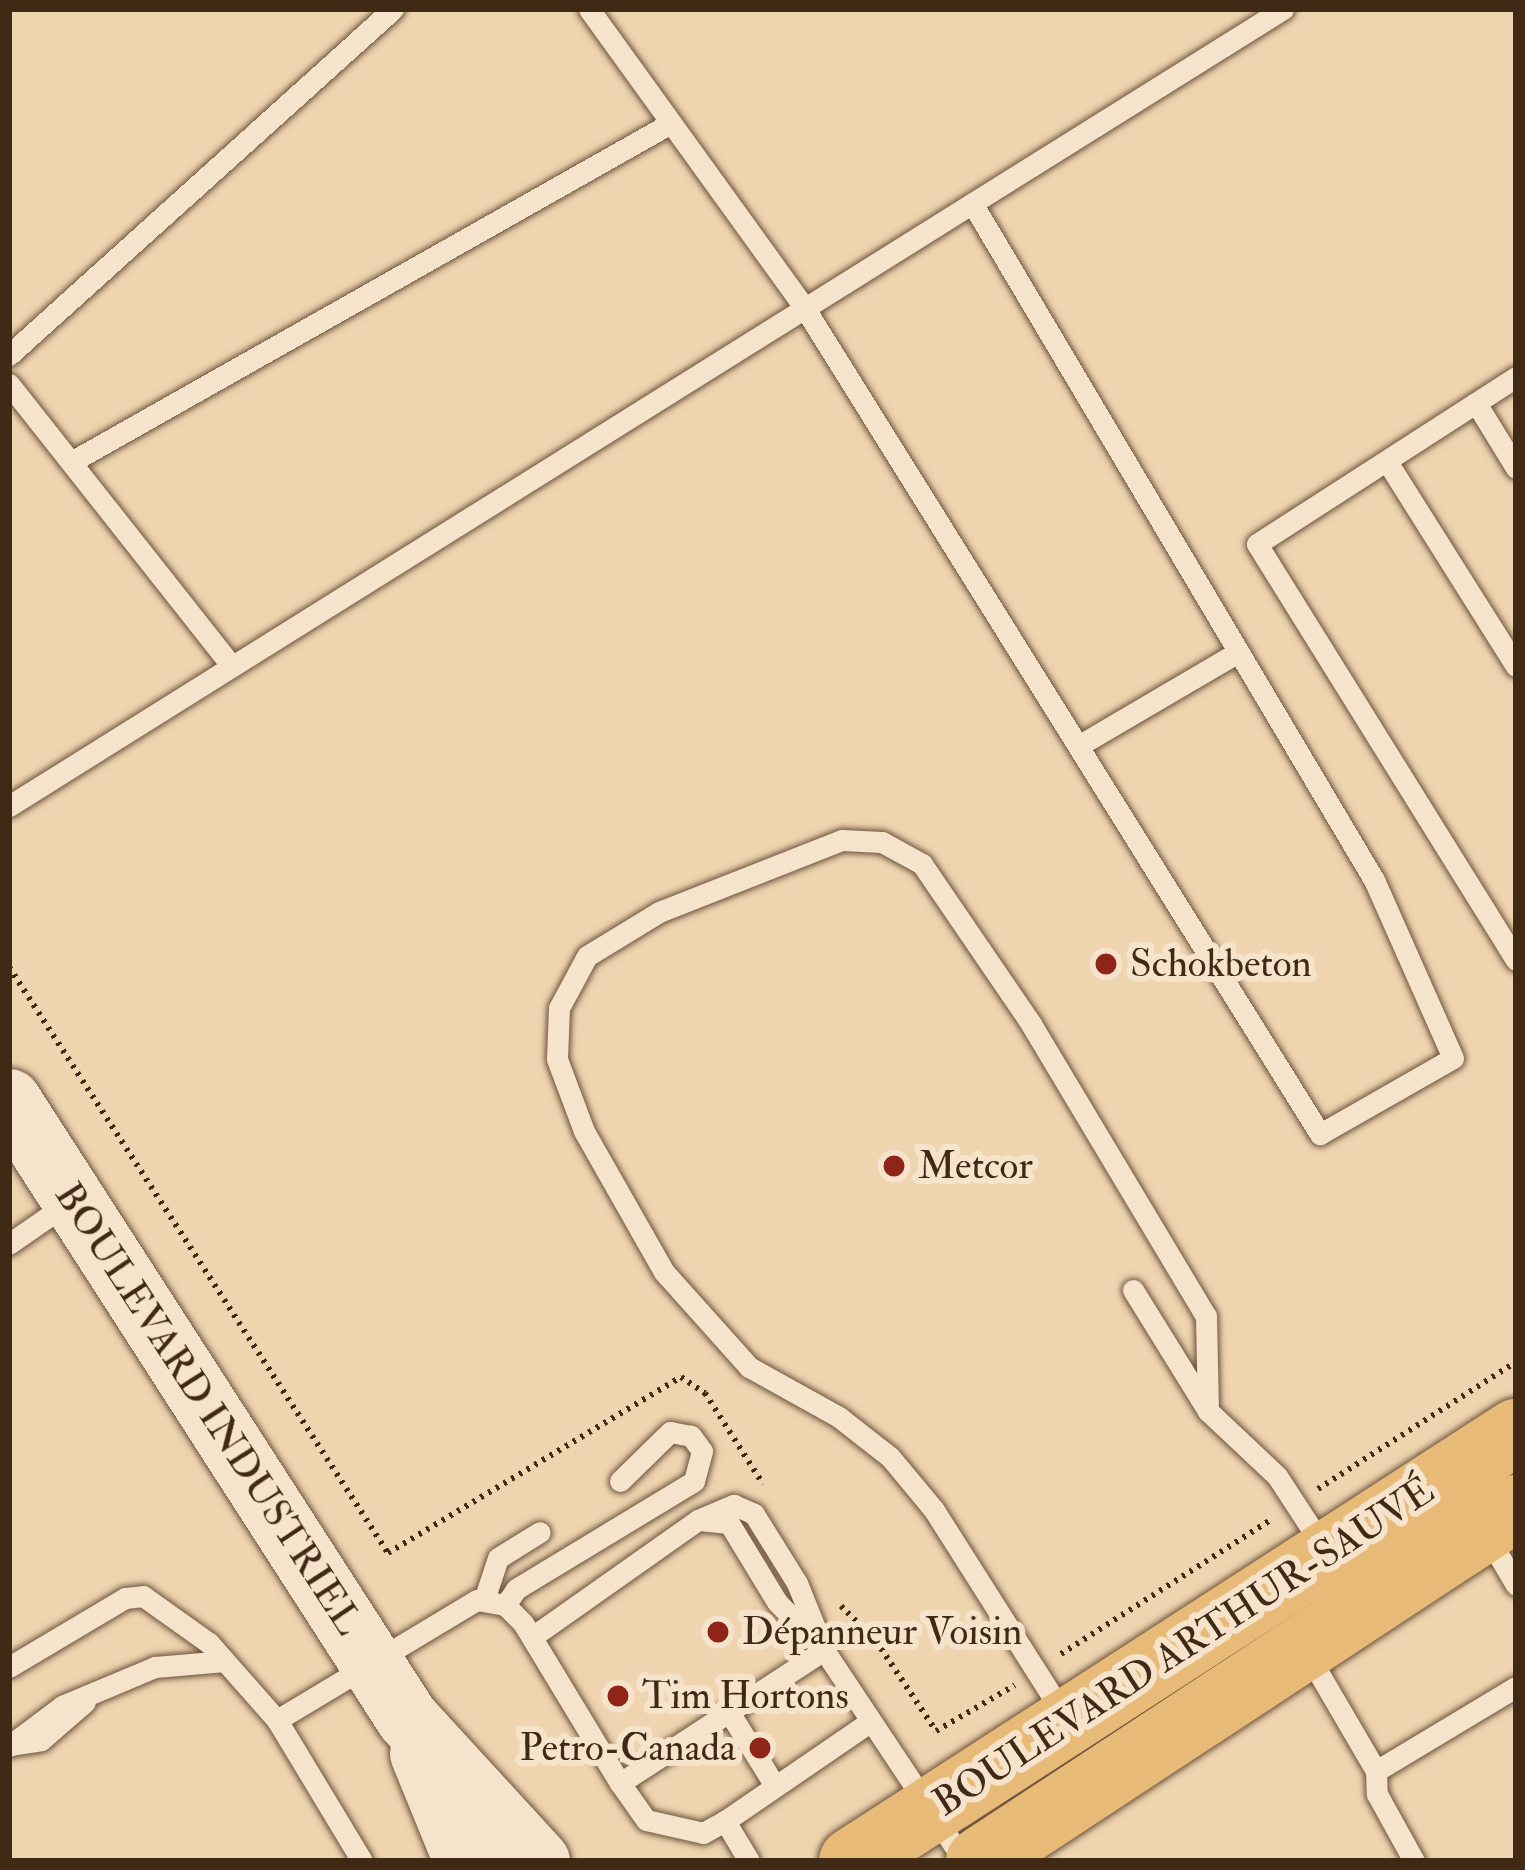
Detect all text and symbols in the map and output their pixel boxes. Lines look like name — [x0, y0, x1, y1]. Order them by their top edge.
place label: Schokbeton — [1130, 941, 1312, 987]
marker: Schokbeton — [1093, 951, 1119, 977]
place label: Metcor — [918, 1143, 1033, 1189]
marker: Metcor — [881, 1153, 907, 1179]
street label: BOULEVARD INDUSTRIEL — [44, 1174, 372, 1644]
street label: BOULEVARD ARTHUR-SAUVÉ — [925, 1467, 1443, 1827]
place label: Dépanneur Voisin — [742, 1609, 1022, 1655]
marker: Dépanneur Voisin — [705, 1619, 731, 1645]
place label: Tim Hortons — [642, 1673, 849, 1719]
marker: Tim Hortons — [605, 1683, 631, 1709]
place label: Petro-Canada — [520, 1725, 736, 1771]
marker: Petro-Canada — [747, 1735, 773, 1761]

